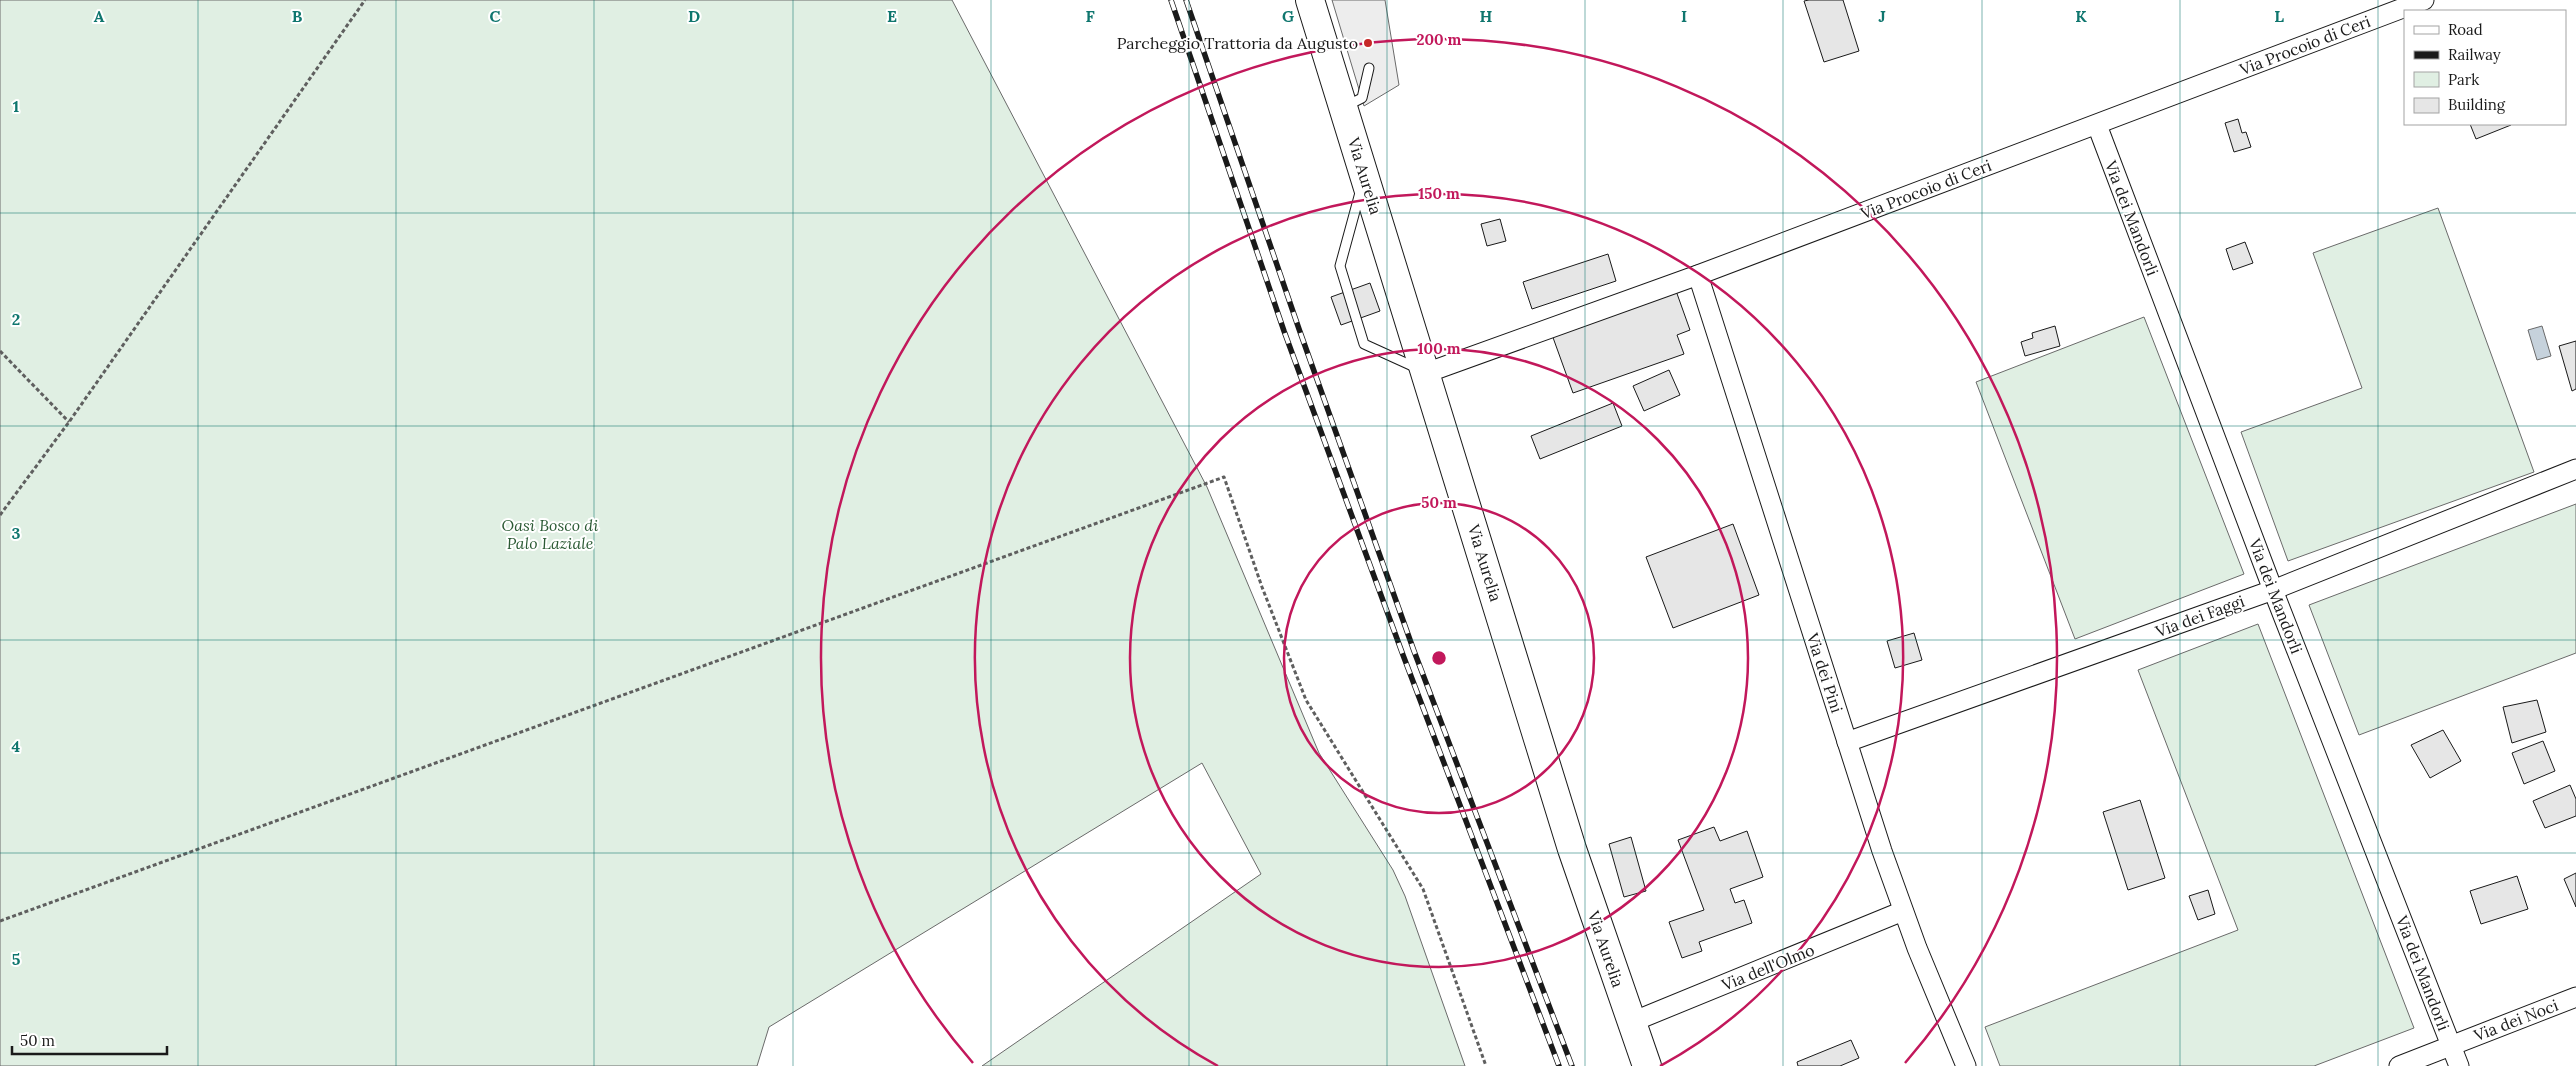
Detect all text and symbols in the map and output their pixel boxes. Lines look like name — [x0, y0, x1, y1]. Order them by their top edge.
text: A — [94, 6, 105, 26]
text: B — [292, 6, 303, 26]
text: C — [489, 6, 501, 26]
text: D — [688, 6, 700, 26]
text: E — [887, 6, 897, 26]
text: F — [1085, 6, 1095, 26]
text: G — [1282, 6, 1294, 26]
text: H — [1480, 6, 1493, 26]
text: I — [1681, 6, 1687, 26]
text: J — [1878, 6, 1886, 26]
text: K — [2075, 6, 2087, 26]
text: L — [2274, 6, 2284, 26]
legend — [2404, 10, 2566, 125]
street label: Via Procoio di Ceri — [2236, 11, 2373, 80]
text: Road — [2448, 20, 2483, 39]
text: 200 m — [1417, 30, 1462, 49]
place label: Parcheggio Trattoria da Augusto — [1117, 33, 1358, 53]
marker: Parcheggio Trattoria da Augusto — [1362, 37, 1374, 49]
text: Railway — [2448, 45, 2501, 64]
text: Park — [2448, 70, 2479, 89]
text: Building — [2448, 95, 2506, 114]
text: 1 — [13, 96, 19, 116]
street label: Via Aurelia — [1344, 134, 1386, 217]
street label: Via Procoio di Ceri — [1857, 155, 1994, 224]
street label: Via dei Mandorli — [2101, 157, 2163, 278]
text: 150 m — [1418, 184, 1460, 203]
text: 2 — [12, 309, 20, 329]
text: 100 m — [1418, 339, 1461, 358]
text: 50 m — [1421, 493, 1457, 512]
park label: Oasi Bosco di Palo Laziale — [502, 515, 598, 553]
street label: Via Aurelia — [1464, 521, 1506, 604]
text: 3 — [12, 523, 21, 543]
street label: Via dei Mandorli — [2245, 535, 2307, 656]
street label: Via dei Faggi — [2152, 591, 2247, 642]
street label: Via dei Pini — [1802, 630, 1847, 715]
centre of rings — [1430, 649, 1448, 667]
text: 4 — [12, 736, 21, 756]
street label: Via Aurelia — [1583, 907, 1628, 990]
street label: Via dei Mandorli — [2392, 912, 2454, 1033]
street label: Via dell'Olmo — [1718, 939, 1817, 995]
text: 5 — [12, 949, 21, 969]
street label: Via dei Noci — [2470, 995, 2561, 1046]
scale bar — [12, 1024, 168, 1056]
text: 50 m — [20, 1031, 55, 1050]

